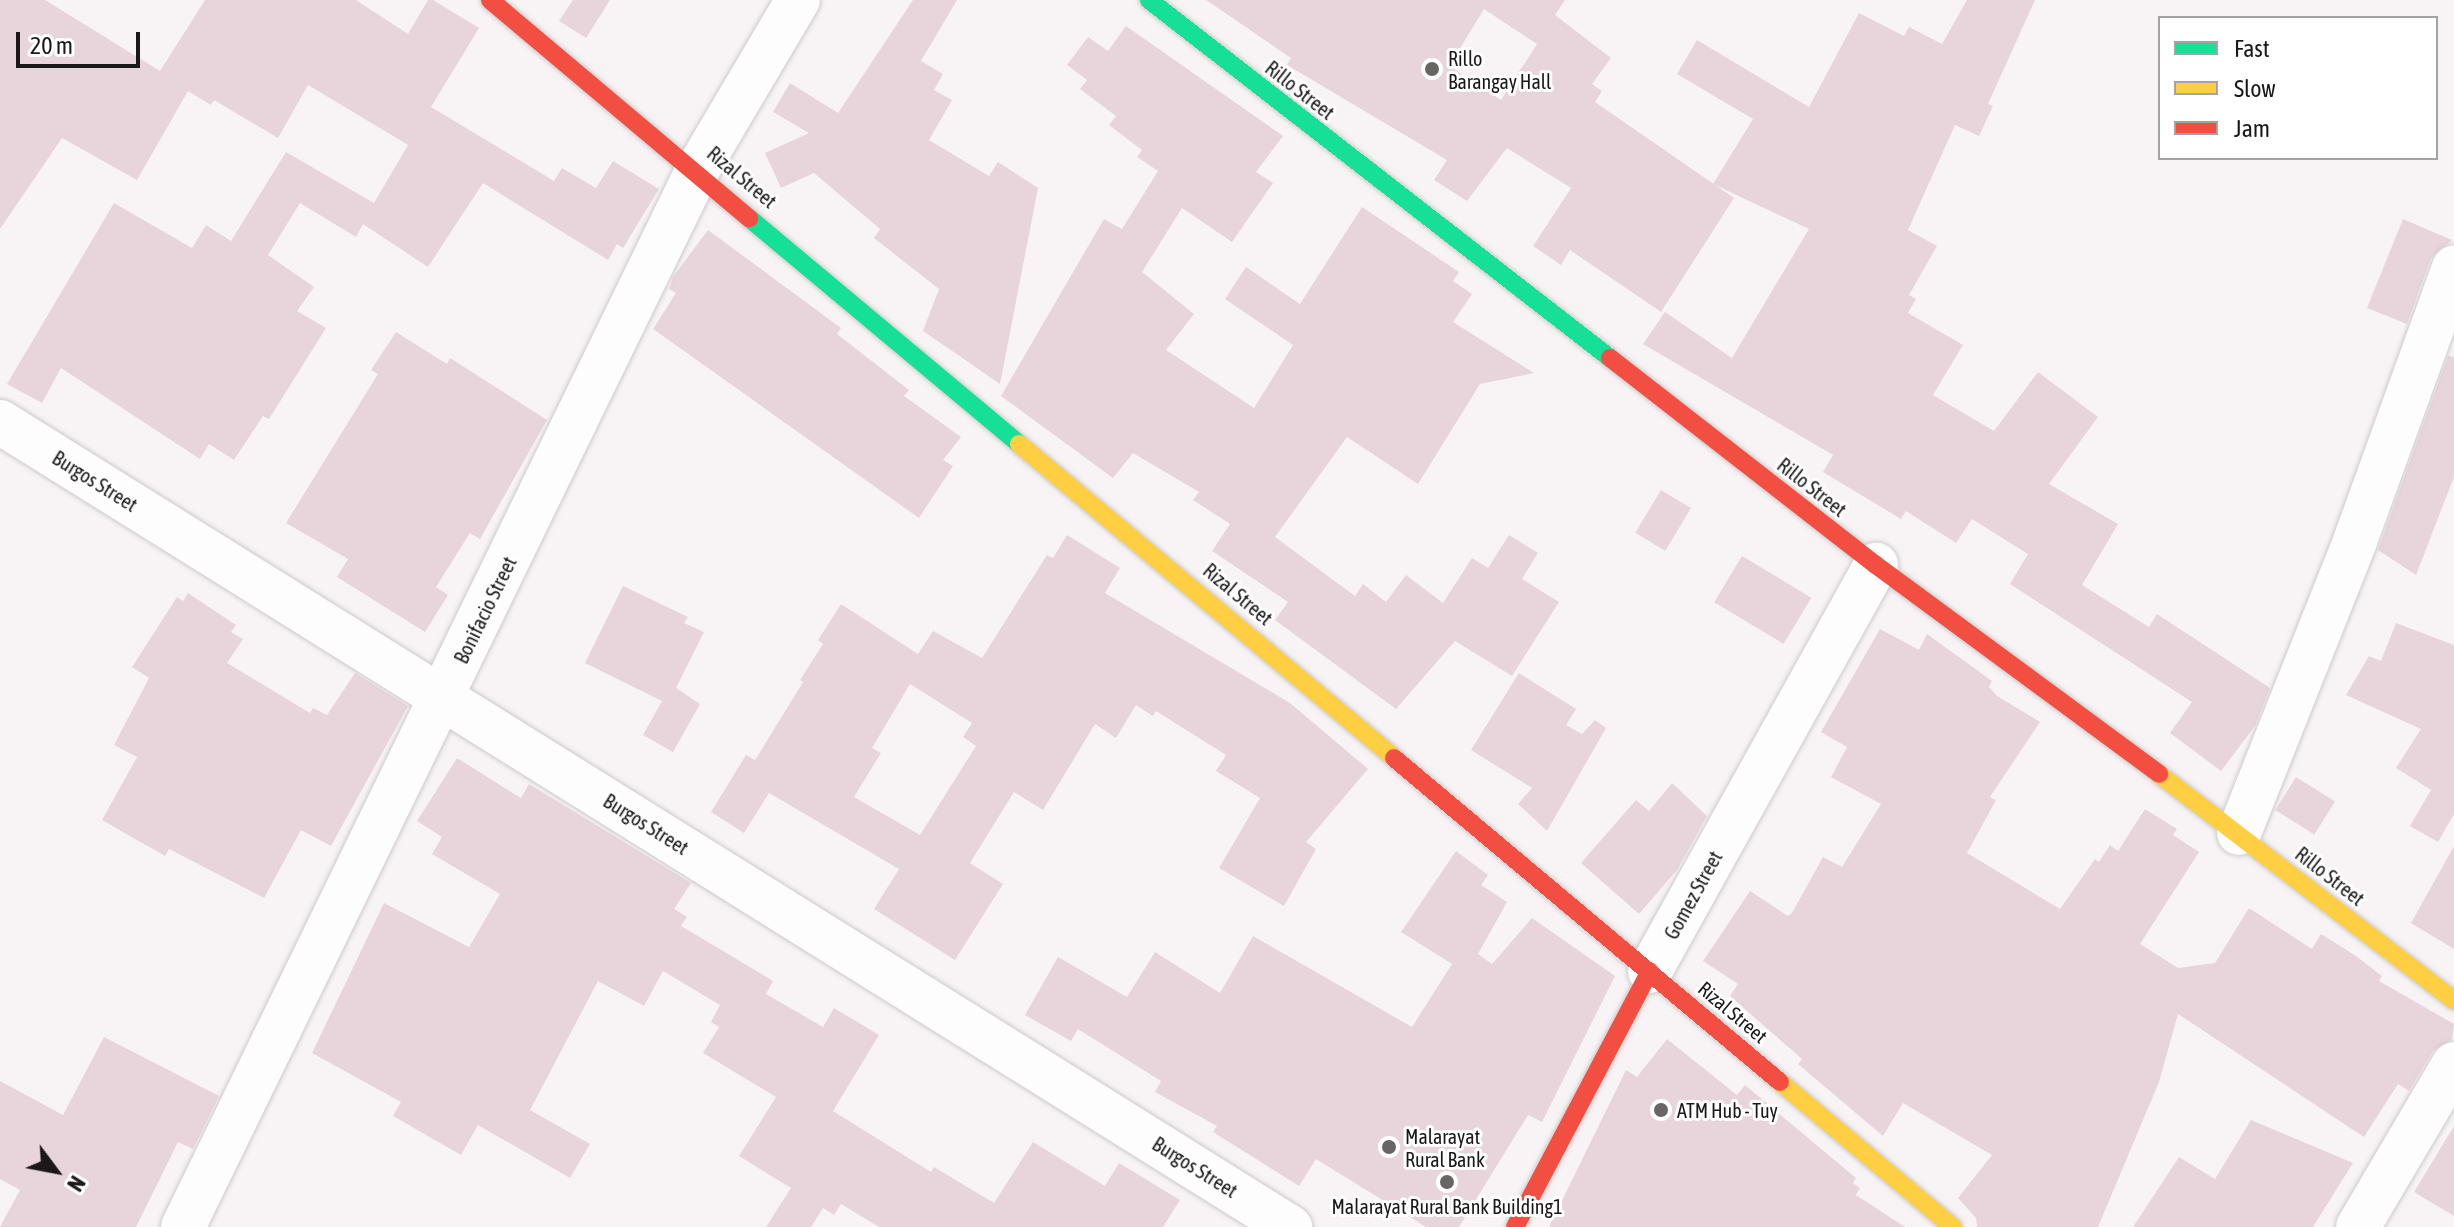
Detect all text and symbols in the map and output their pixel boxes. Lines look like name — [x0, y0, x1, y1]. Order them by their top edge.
scale bar — [20, 16, 144, 66]
legend — [2158, 16, 2438, 160]
text: 20 m — [30, 32, 73, 59]
text: Fast — [2234, 35, 2270, 62]
place label: Rillo Barangay Hall — [1448, 46, 1551, 93]
street label: Rillo Street — [1261, 56, 1339, 124]
marker: Rillo Barangay Hall — [1423, 60, 1441, 78]
text: Slow — [2234, 75, 2276, 102]
text: Jam — [2234, 115, 2270, 142]
street label: Rizal Street — [702, 141, 782, 213]
street label: Burgos Street — [48, 445, 142, 517]
street label: Rillo Street — [1773, 453, 1851, 521]
street label: Bonifacio Street — [449, 553, 521, 667]
street label: Rizal Street — [1198, 558, 1278, 630]
street label: Burgos Street — [599, 788, 693, 860]
street label: Rillo Street — [2291, 842, 2369, 910]
street label: Gomez Street — [1659, 847, 1727, 943]
street label: Rizal Street — [1693, 976, 1773, 1048]
place label: ATM Hub - Tuy — [1677, 1098, 1778, 1122]
marker: ATM Hub - Tuy — [1652, 1101, 1670, 1119]
place label: Malarayat Rural Bank — [1405, 1124, 1485, 1171]
north arrow — [16, 1131, 96, 1211]
street label: Burgos Street — [1148, 1131, 1242, 1203]
marker: Malarayat Rural Bank — [1380, 1138, 1398, 1156]
text: N — [62, 1171, 91, 1196]
marker: Malarayat Rural Bank Building1 — [1438, 1173, 1456, 1191]
place label: Malarayat Rural Bank Building1 — [1331, 1194, 1563, 1218]

